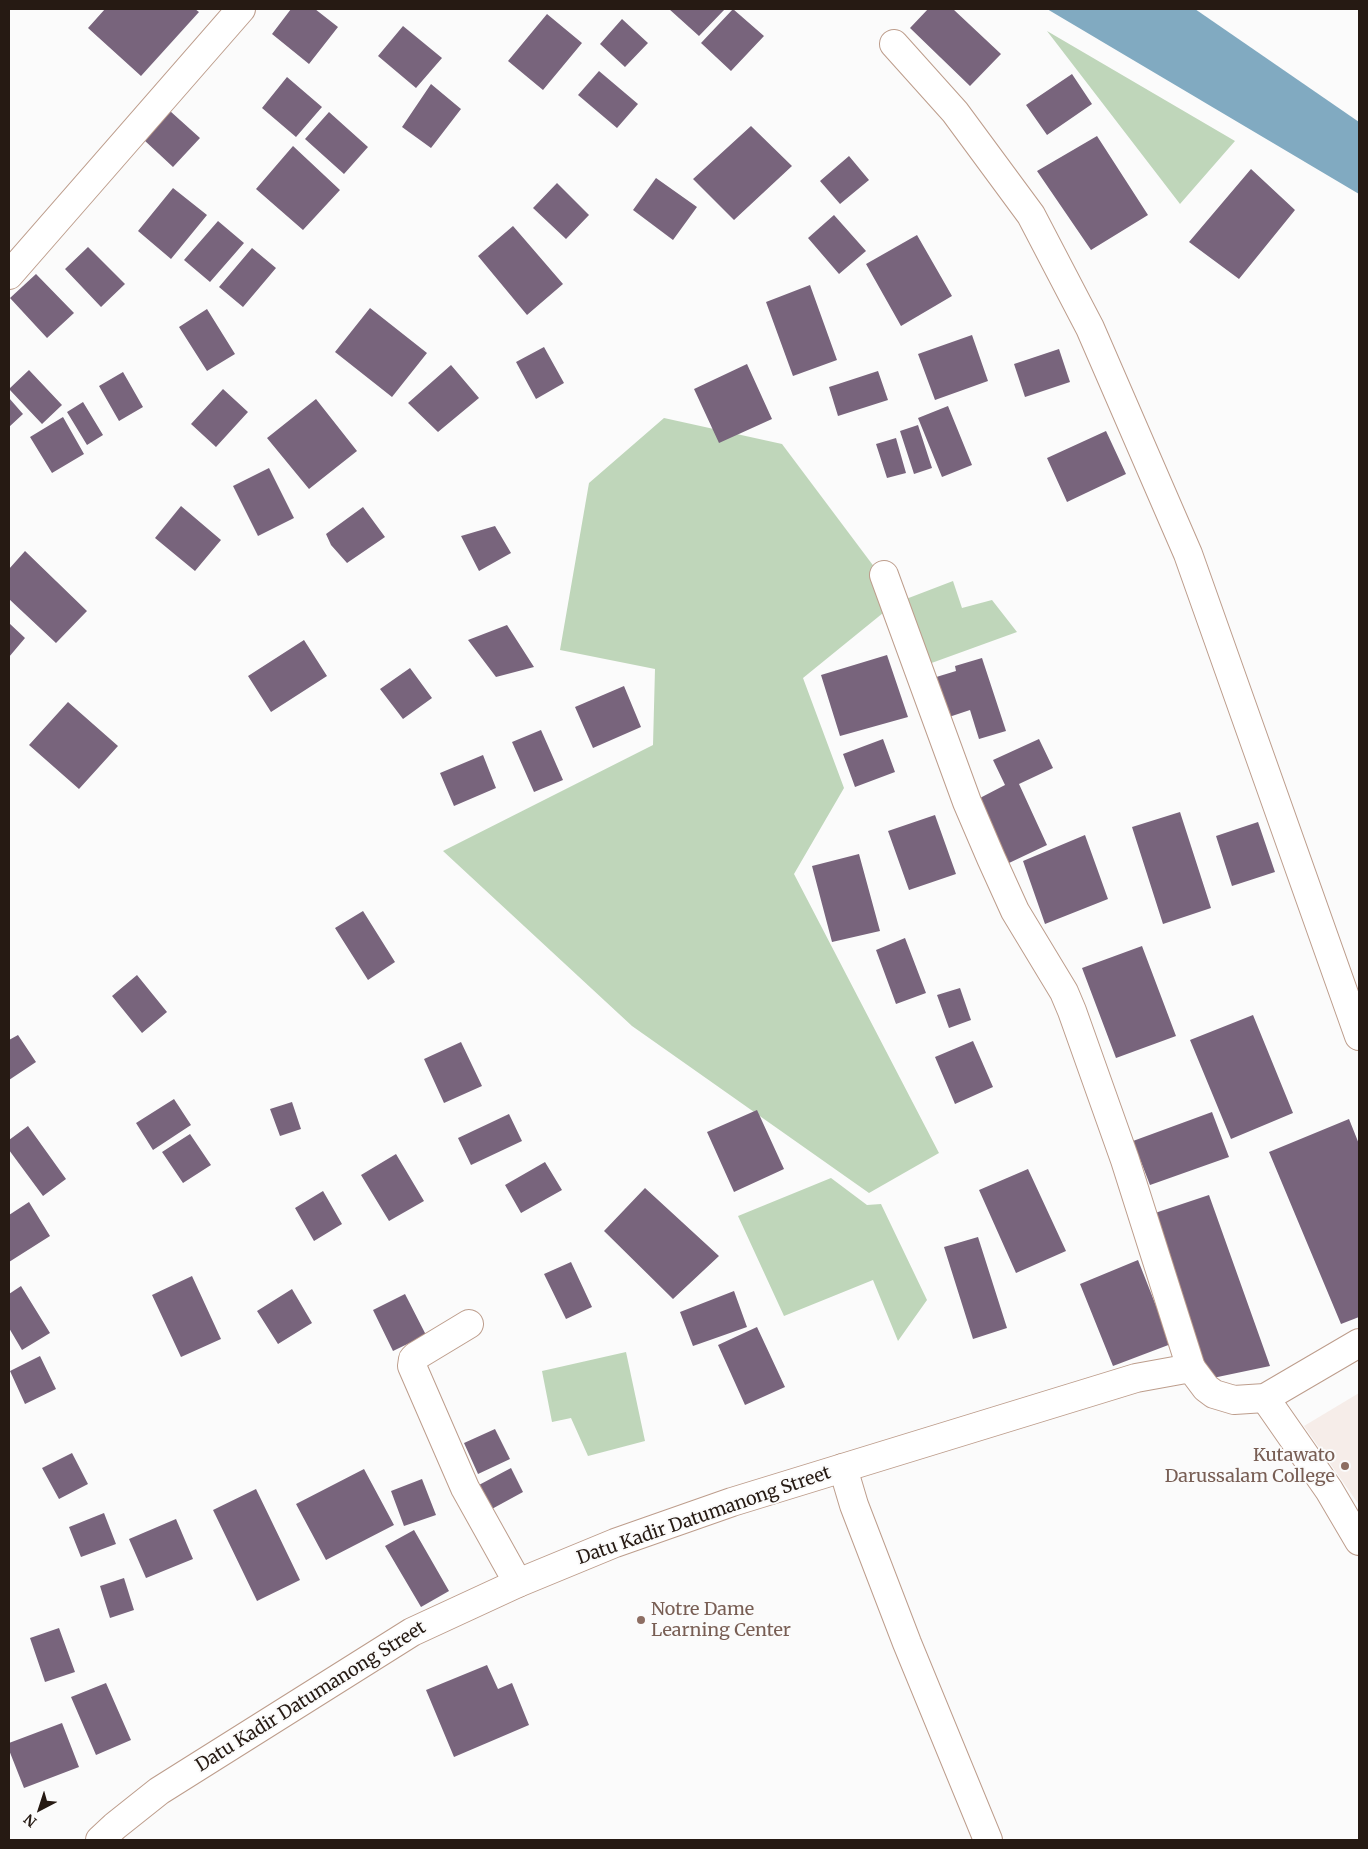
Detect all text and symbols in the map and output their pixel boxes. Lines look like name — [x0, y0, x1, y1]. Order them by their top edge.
place label: Kutawato Darussalam College — [1165, 1445, 1335, 1488]
marker: Kutawato Darussalam College — [1339, 1460, 1351, 1472]
street label: Datu Kadir Datumanong Street — [574, 1462, 834, 1570]
place label: Notre Dame Learning Center — [651, 1599, 791, 1642]
marker: Notre Dame Learning Center — [635, 1614, 647, 1626]
street label: Datu Kadir Datumanong Street — [192, 1617, 430, 1777]
north arrow — [15, 1784, 65, 1834]
text: N — [20, 1810, 40, 1831]

